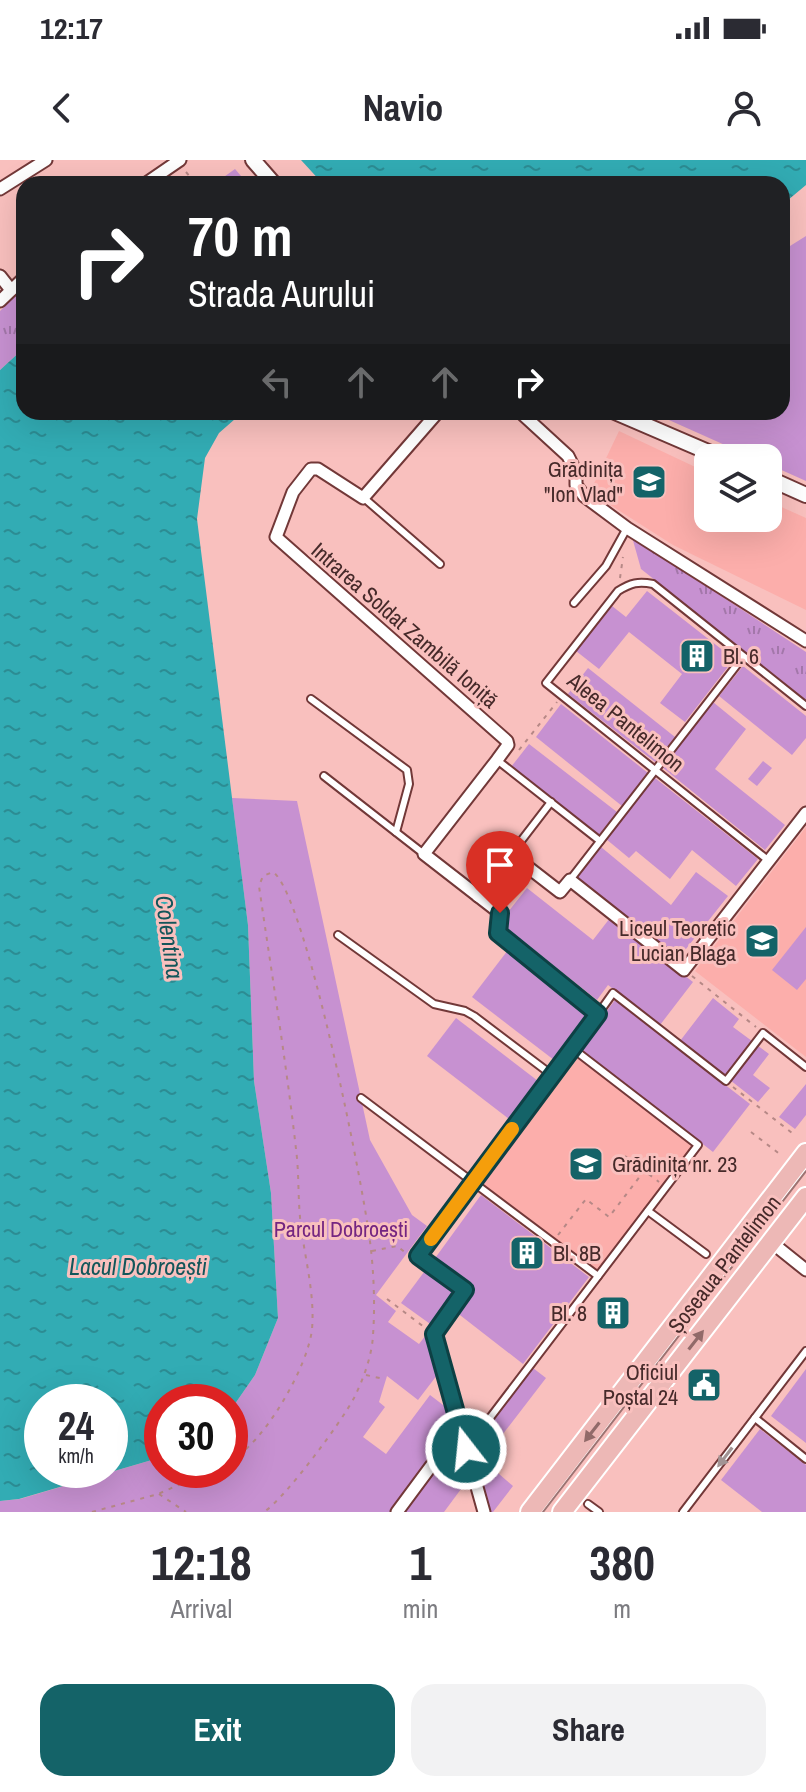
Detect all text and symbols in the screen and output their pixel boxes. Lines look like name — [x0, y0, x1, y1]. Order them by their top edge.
text: 12:17 — [40, 8, 103, 48]
text: Navio — [363, 84, 443, 132]
icon: back — [40, 86, 84, 130]
icon: person — [722, 86, 766, 130]
text: 70 m — [188, 198, 293, 273]
icon: right — [56, 208, 160, 312]
text: Strada Aurului — [188, 270, 375, 318]
icon: left — [255, 360, 299, 404]
icon: ahead — [339, 360, 383, 404]
icon: ahead — [423, 360, 467, 404]
icon: right — [507, 360, 551, 404]
map controls — [694, 444, 782, 532]
button: layers — [694, 444, 782, 532]
place label: Grădinița "Ion Vlad" — [544, 454, 623, 509]
school or university icon: Grădinița "Ion Vlad" — [630, 463, 668, 501]
street label: Intrarea Soldat Zambilă Ioniță — [305, 535, 505, 715]
building icon: Bl. 6 — [678, 637, 716, 675]
place label: Bl. 6 — [723, 641, 759, 671]
street label: Aleea Pantelimon — [560, 665, 691, 778]
pin — [466, 831, 534, 913]
icon: arrive — [478, 843, 522, 887]
water label: Colentina — [148, 893, 192, 981]
place label: Liceul Teoretic Lucian Blaga — [619, 913, 736, 968]
school or university icon: Liceul Teoretic Lucian Blaga — [743, 922, 781, 960]
school or university icon: Grădinița nr. 23 — [567, 1145, 605, 1183]
place label: Grădinița nr. 23 — [612, 1149, 737, 1179]
street label: Șoseaua Pantelimon — [661, 1189, 787, 1339]
park label: Parcul Dobroești — [274, 1214, 408, 1244]
building icon: Bl. 8B — [508, 1234, 546, 1272]
place label: Bl. 8B — [553, 1238, 601, 1268]
water label: Lacul Dobroești — [69, 1250, 207, 1282]
building icon: Bl. 8 — [594, 1294, 632, 1332]
place label: Bl. 8 — [551, 1298, 587, 1328]
one-way arrow — [687, 1330, 703, 1350]
place label: Oficiul Poștal 24 — [603, 1357, 678, 1412]
public building icon: Oficiul Poștal 24 — [685, 1366, 723, 1404]
speed limit sign: 30 — [144, 1384, 248, 1488]
text: 24 — [58, 1399, 94, 1452]
position arrow — [424, 1407, 508, 1491]
one-way arrow — [584, 1422, 600, 1442]
text: km/h — [58, 1442, 94, 1469]
one-way arrow — [717, 1447, 733, 1467]
text: 12:18 — [151, 1530, 252, 1595]
text: 1 — [410, 1530, 431, 1595]
text: 380 — [589, 1530, 655, 1595]
text: Arrival — [171, 1591, 232, 1626]
text: min — [403, 1591, 438, 1626]
text: m — [613, 1591, 631, 1626]
button: Exit — [40, 1684, 395, 1776]
button: Share — [411, 1684, 766, 1776]

